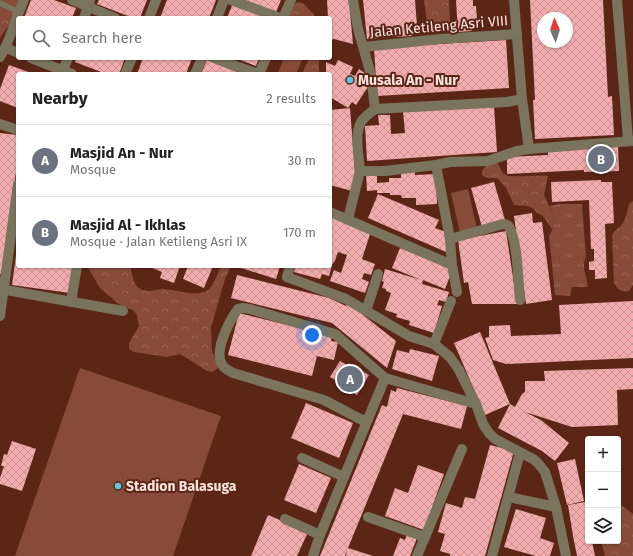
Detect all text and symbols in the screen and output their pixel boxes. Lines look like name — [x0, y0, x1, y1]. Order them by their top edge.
street label: Jalan Ketileng Asri VIII — [369, 12, 509, 41]
north arrow — [537, 12, 573, 48]
search box — [16, 16, 332, 60]
icon: search — [30, 27, 52, 49]
text: Search here — [62, 29, 142, 47]
place label: Musala An - Nur — [358, 72, 458, 89]
marker: Musala An - Nur — [345, 75, 355, 85]
text: Nearby — [32, 88, 87, 109]
text: 2 results — [266, 91, 316, 106]
text: Masjid An - Nur — [70, 144, 173, 162]
pin: B — [588, 144, 614, 174]
text: A — [41, 153, 49, 168]
text: 30 m — [288, 153, 316, 168]
text: Mosque — [70, 162, 116, 177]
text: Masjid Al - Ikhlas — [70, 216, 186, 234]
text: B — [41, 225, 49, 240]
text: 170 m — [283, 225, 316, 240]
text: Mosque · Jalan Ketileng Asri IX — [70, 234, 247, 249]
your location — [302, 325, 322, 345]
pin: A — [337, 364, 363, 394]
map controls — [585, 436, 621, 544]
button: + — [585, 436, 621, 472]
button: − — [585, 472, 621, 508]
place label: Stadion Balasuga — [126, 478, 237, 495]
marker: Stadion Balasuga — [113, 481, 123, 491]
button: layers — [585, 508, 621, 544]

